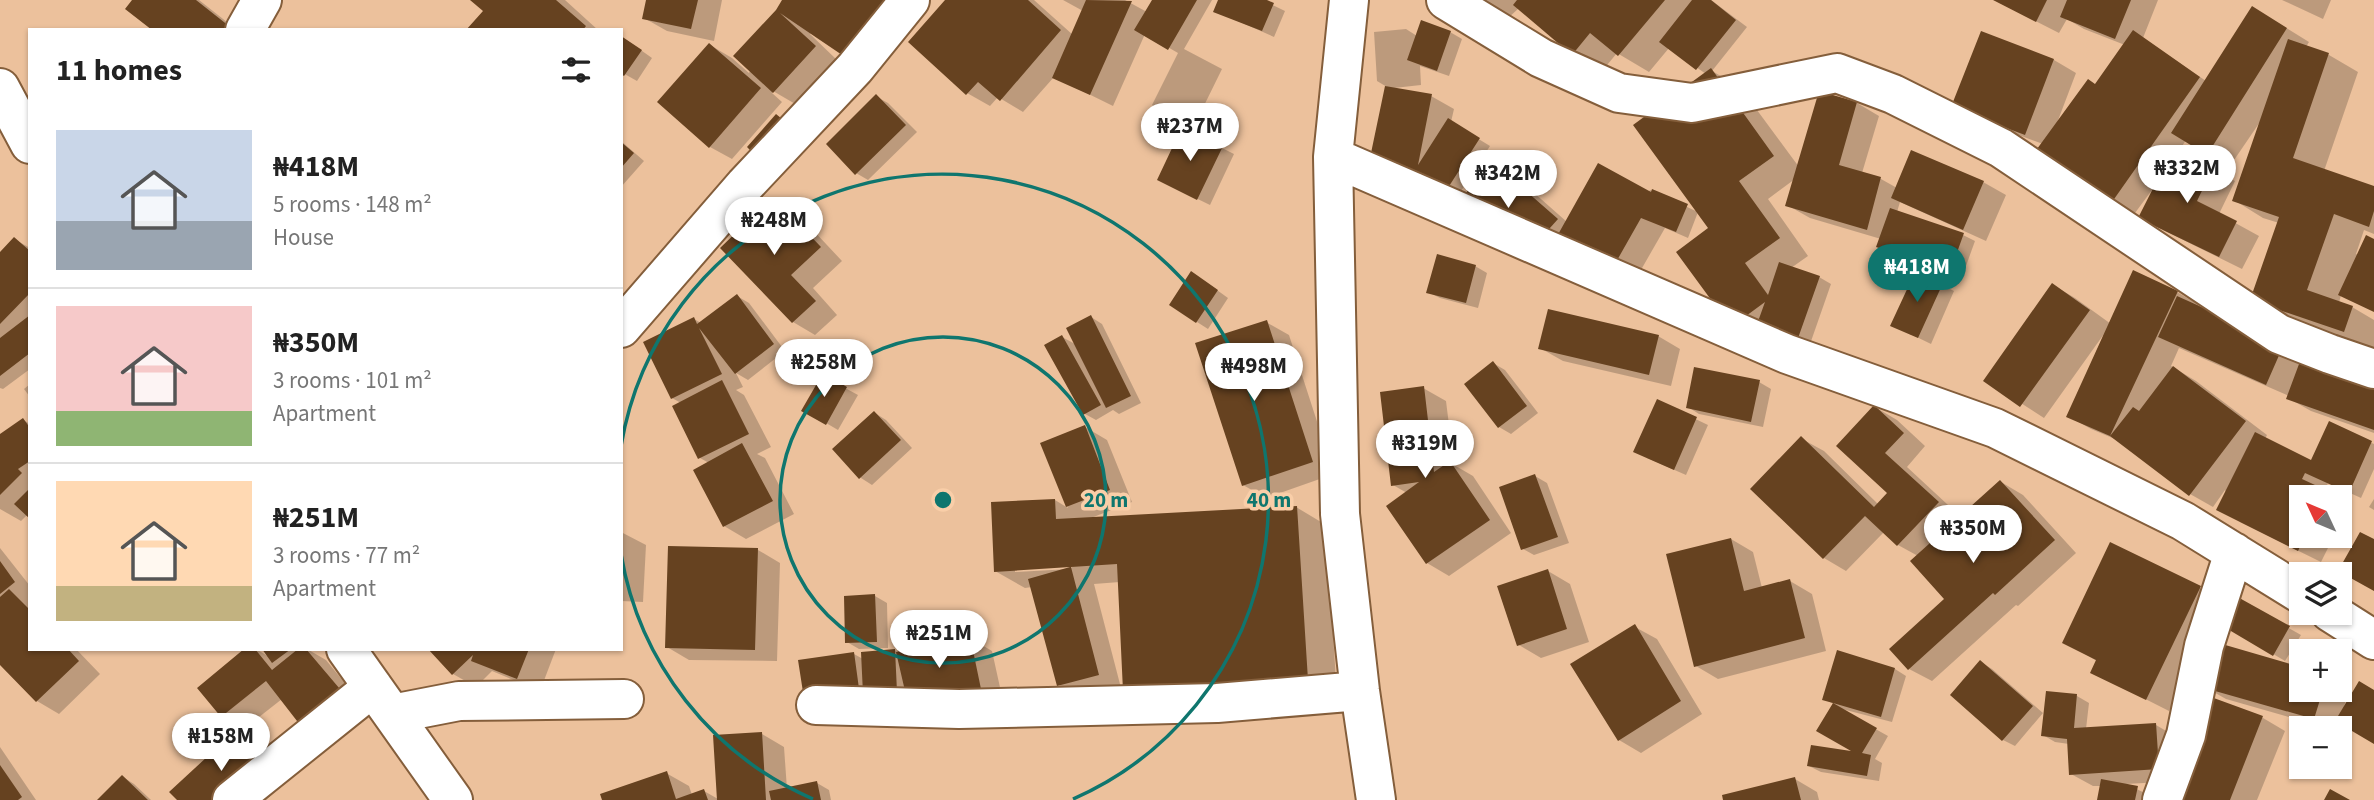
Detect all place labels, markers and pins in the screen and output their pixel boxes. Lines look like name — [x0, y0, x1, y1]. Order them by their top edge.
pin: ₦237M — [1141, 104, 1239, 163]
pin: ₦332M — [2138, 146, 2236, 205]
pin: ₦342M — [1459, 150, 1557, 210]
pin: ₦248M — [725, 198, 823, 257]
pin: ₦418M — [1868, 244, 1966, 304]
pin: ₦258M — [775, 340, 873, 399]
pin: ₦498M — [1205, 344, 1303, 403]
pin: ₦319M — [1376, 420, 1474, 480]
centre of rings — [931, 488, 955, 512]
pin: ₦350M — [1924, 505, 2022, 565]
pin: ₦251M — [890, 610, 988, 670]
pin: ₦158M — [172, 714, 270, 773]

